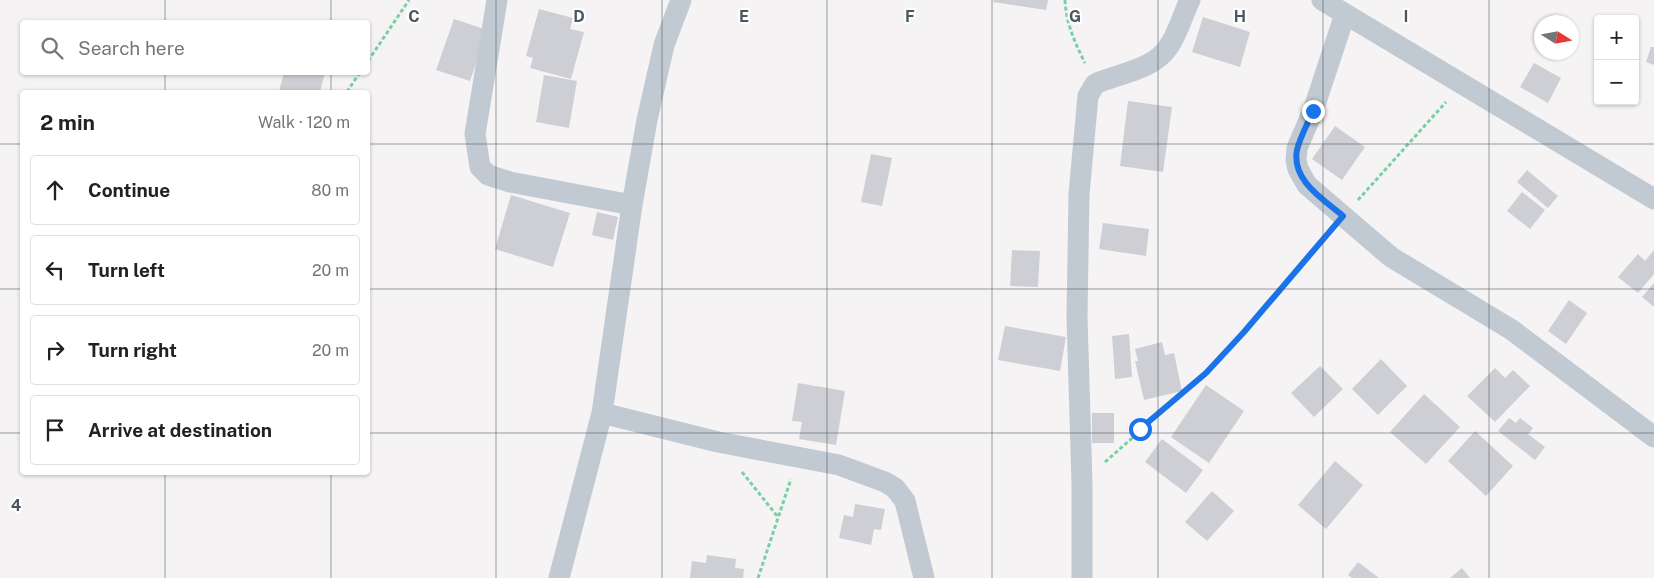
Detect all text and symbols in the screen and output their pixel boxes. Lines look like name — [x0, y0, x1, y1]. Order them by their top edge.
text: C — [408, 7, 420, 26]
text: D — [573, 7, 585, 26]
text: E — [739, 7, 749, 26]
text: F — [905, 7, 915, 26]
text: G — [1069, 7, 1081, 26]
text: H — [1234, 7, 1246, 26]
text: I — [1404, 7, 1408, 26]
north arrow — [1534, 15, 1579, 60]
map controls — [1594, 15, 1639, 105]
button: + — [1594, 15, 1639, 60]
search box — [20, 20, 370, 75]
icon: search — [38, 34, 66, 62]
text: Search here — [78, 37, 185, 59]
button: − — [1594, 60, 1639, 105]
route end — [1302, 100, 1325, 123]
text: 2 min — [40, 110, 95, 135]
text: Walk · 120 m — [258, 113, 350, 132]
icon: ahead — [41, 176, 69, 204]
text: Continue — [88, 179, 170, 201]
text: 80 m — [311, 181, 349, 200]
icon: left — [41, 256, 69, 284]
text: Turn left — [88, 259, 165, 281]
text: 20 m — [312, 261, 349, 280]
icon: right — [41, 336, 69, 364]
text: Turn right — [88, 339, 177, 361]
text: 20 m — [312, 341, 349, 360]
icon: arrive — [41, 416, 69, 444]
route start — [1129, 418, 1152, 441]
text: Arrive at destination — [88, 419, 272, 441]
text: 4 — [11, 496, 22, 515]

